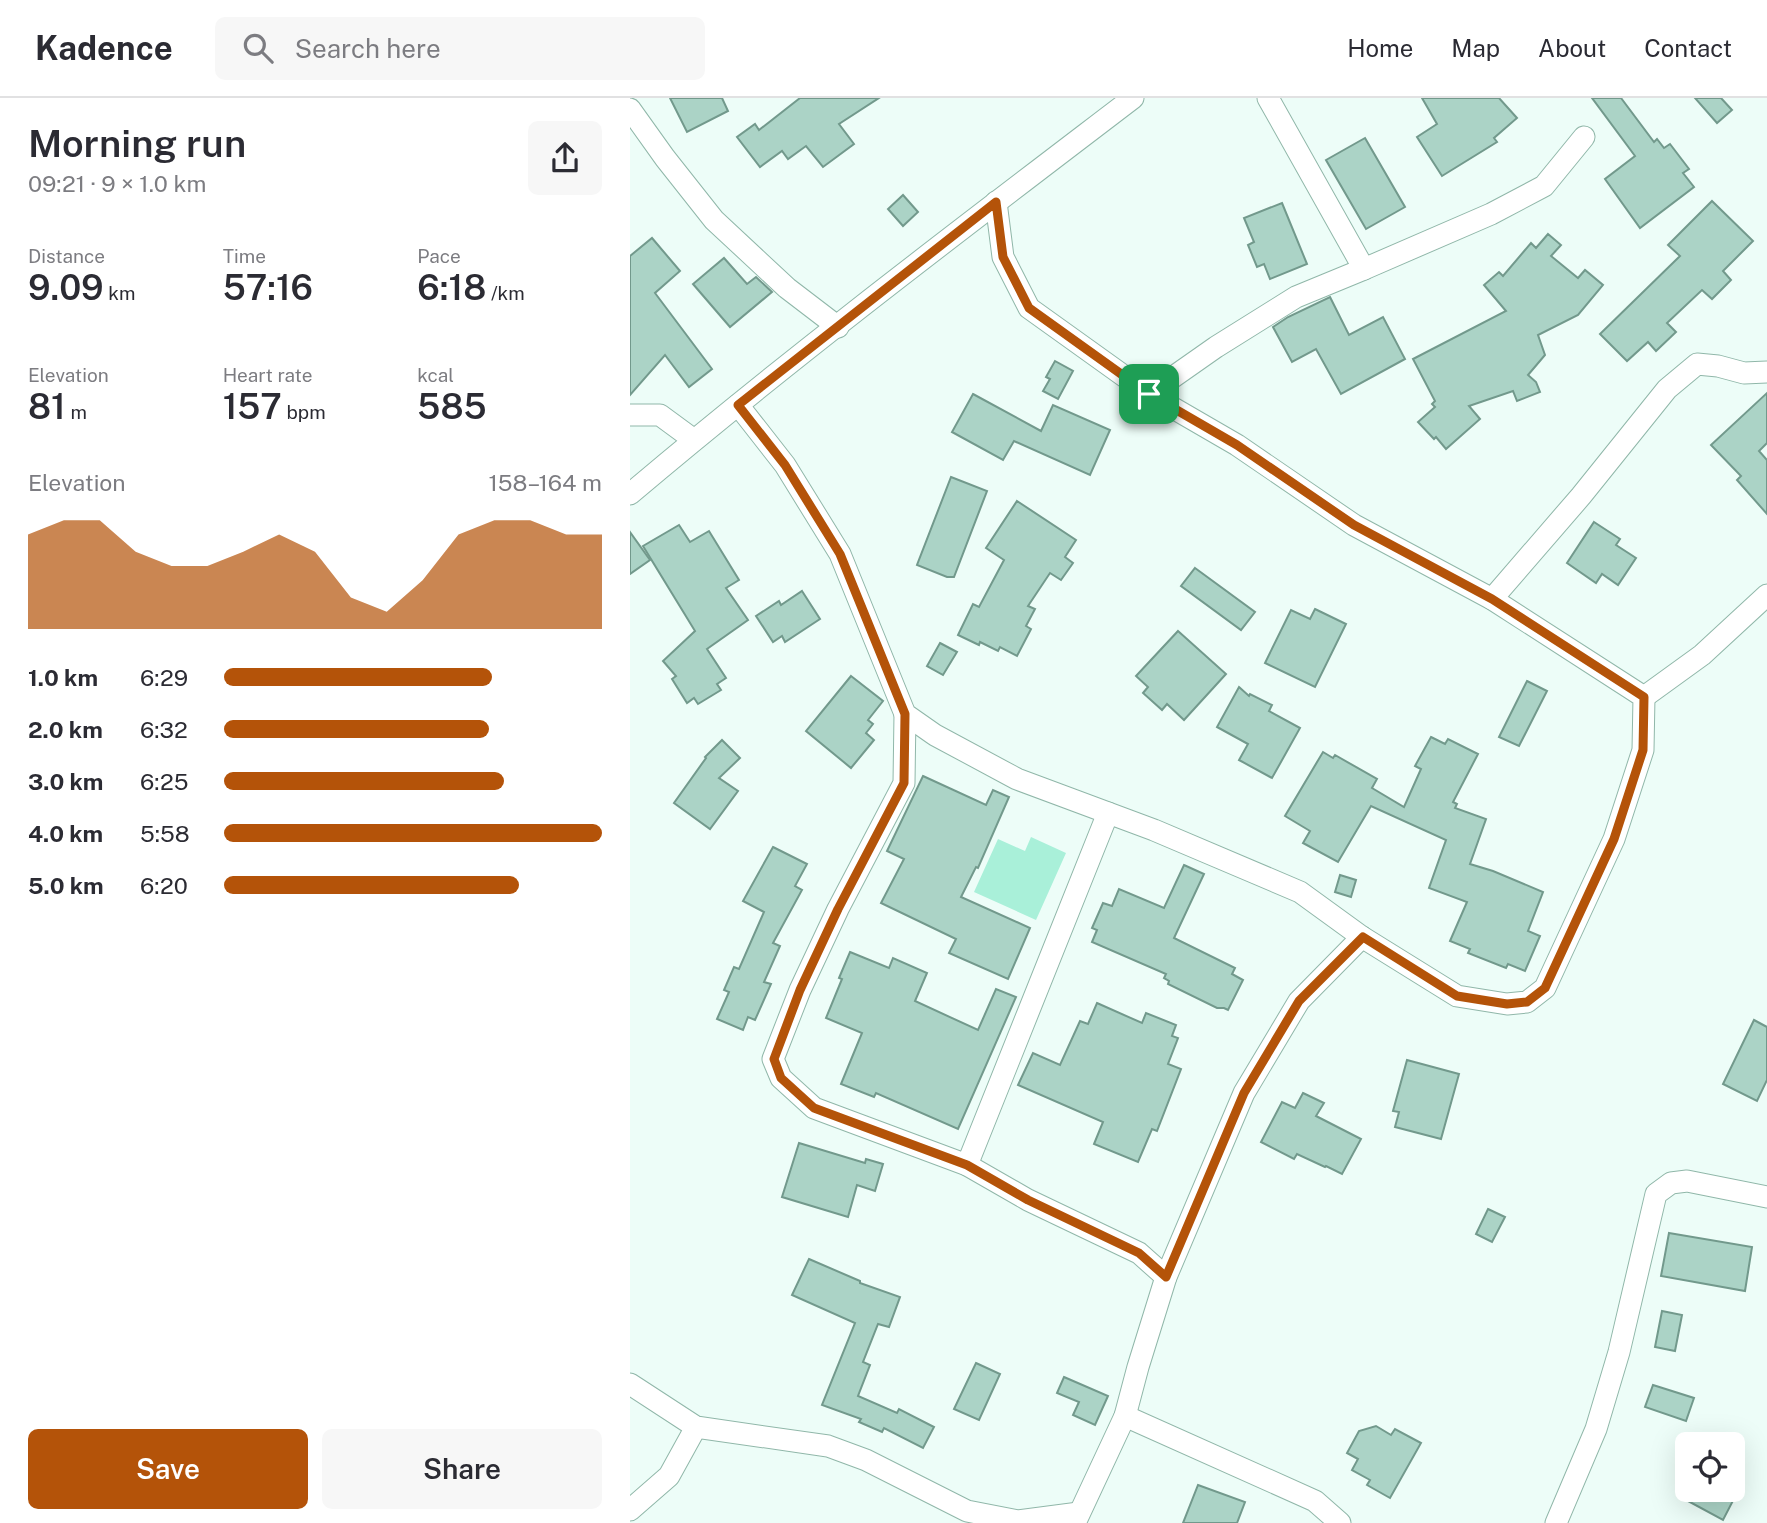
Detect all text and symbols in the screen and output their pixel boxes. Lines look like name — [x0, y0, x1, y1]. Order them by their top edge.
search box — [215, 17, 705, 80]
text: Kadence — [35, 29, 173, 67]
icon: search — [239, 29, 277, 67]
text: Search here — [295, 33, 441, 64]
text: Home — [1347, 34, 1413, 62]
text: Map — [1451, 34, 1500, 62]
text: About — [1538, 34, 1606, 62]
text: Contact — [1644, 34, 1732, 62]
text: Morning run — [28, 121, 246, 166]
button: share — [528, 121, 602, 195]
text: 09:21 · 9 × 1.0 km — [28, 170, 206, 197]
text: Distance — [28, 245, 105, 267]
text: Time — [223, 245, 266, 267]
text: Pace — [417, 245, 461, 267]
text: 9.09 — [28, 267, 104, 308]
text: 57:16 — [223, 267, 313, 308]
text: 6:18 — [417, 267, 486, 308]
text: km — [104, 282, 135, 304]
text: /km — [486, 282, 525, 304]
text: Elevation — [28, 364, 109, 386]
text: Heart rate — [223, 364, 312, 386]
text: kcal — [417, 364, 454, 386]
pin — [1119, 364, 1179, 424]
icon: arrive — [1130, 375, 1168, 413]
text: 81 — [28, 386, 66, 427]
text: 157 — [223, 386, 282, 427]
text: 585 — [417, 386, 487, 427]
text: m — [66, 401, 87, 423]
text: bpm — [282, 401, 326, 423]
text: Elevation — [28, 469, 126, 496]
text: 158–164 m — [488, 469, 602, 496]
text: 1.0 km — [28, 664, 98, 691]
text: 6:29 — [140, 664, 188, 691]
text: 2.0 km — [28, 716, 103, 743]
text: 6:32 — [140, 716, 188, 743]
text: 3.0 km — [28, 768, 103, 795]
text: 6:25 — [140, 768, 188, 795]
text: 4.0 km — [28, 820, 103, 847]
text: 5:58 — [140, 820, 190, 847]
text: 5.0 km — [28, 872, 104, 899]
text: 6:20 — [140, 872, 188, 899]
button: Save — [28, 1429, 308, 1509]
button: Share — [322, 1429, 602, 1509]
map controls — [1675, 1432, 1745, 1502]
button: locate — [1675, 1432, 1745, 1502]

